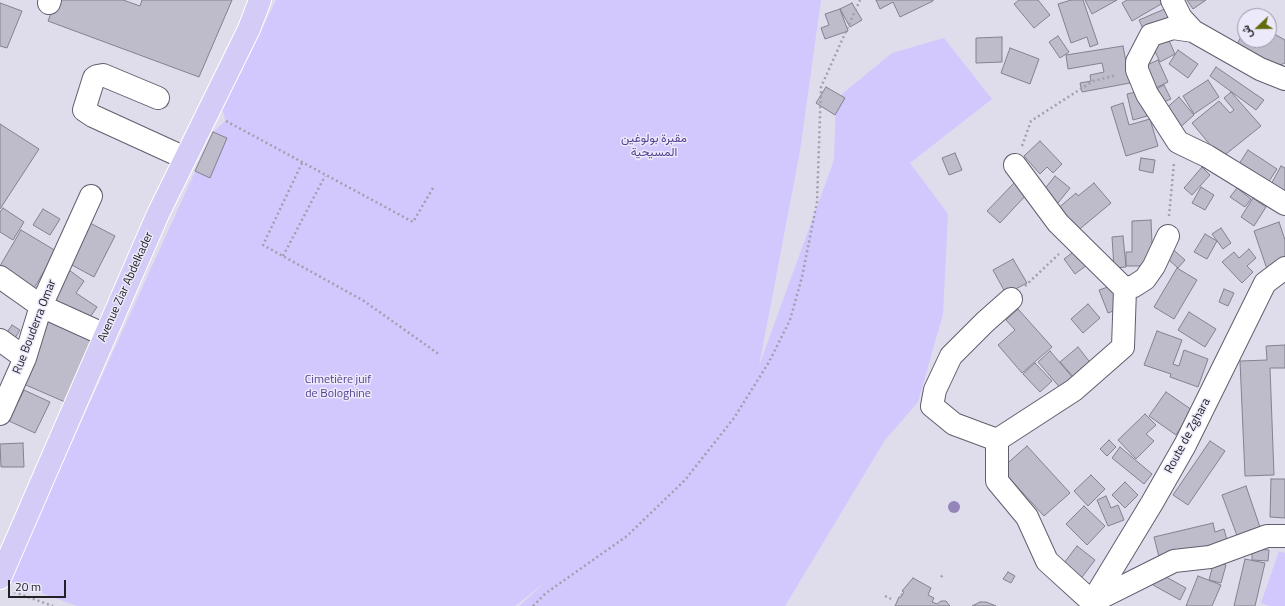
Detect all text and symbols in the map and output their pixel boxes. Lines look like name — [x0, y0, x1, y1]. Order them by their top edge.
north arrow — [1237, 8, 1277, 48]
text: ش — [1237, 23, 1257, 41]
park label: مقبرة بولوغين المسيحية — [621, 132, 687, 160]
street label: Avenue Ziar Abdelkader — [95, 230, 157, 344]
street label: Rue Bouderra Omar — [10, 278, 60, 376]
park label: Cimetière juif de Bologhine — [305, 373, 371, 401]
street label: Route de Zghara — [1162, 396, 1214, 476]
scale bar — [10, 572, 68, 598]
text: 20 m — [15, 577, 41, 596]

